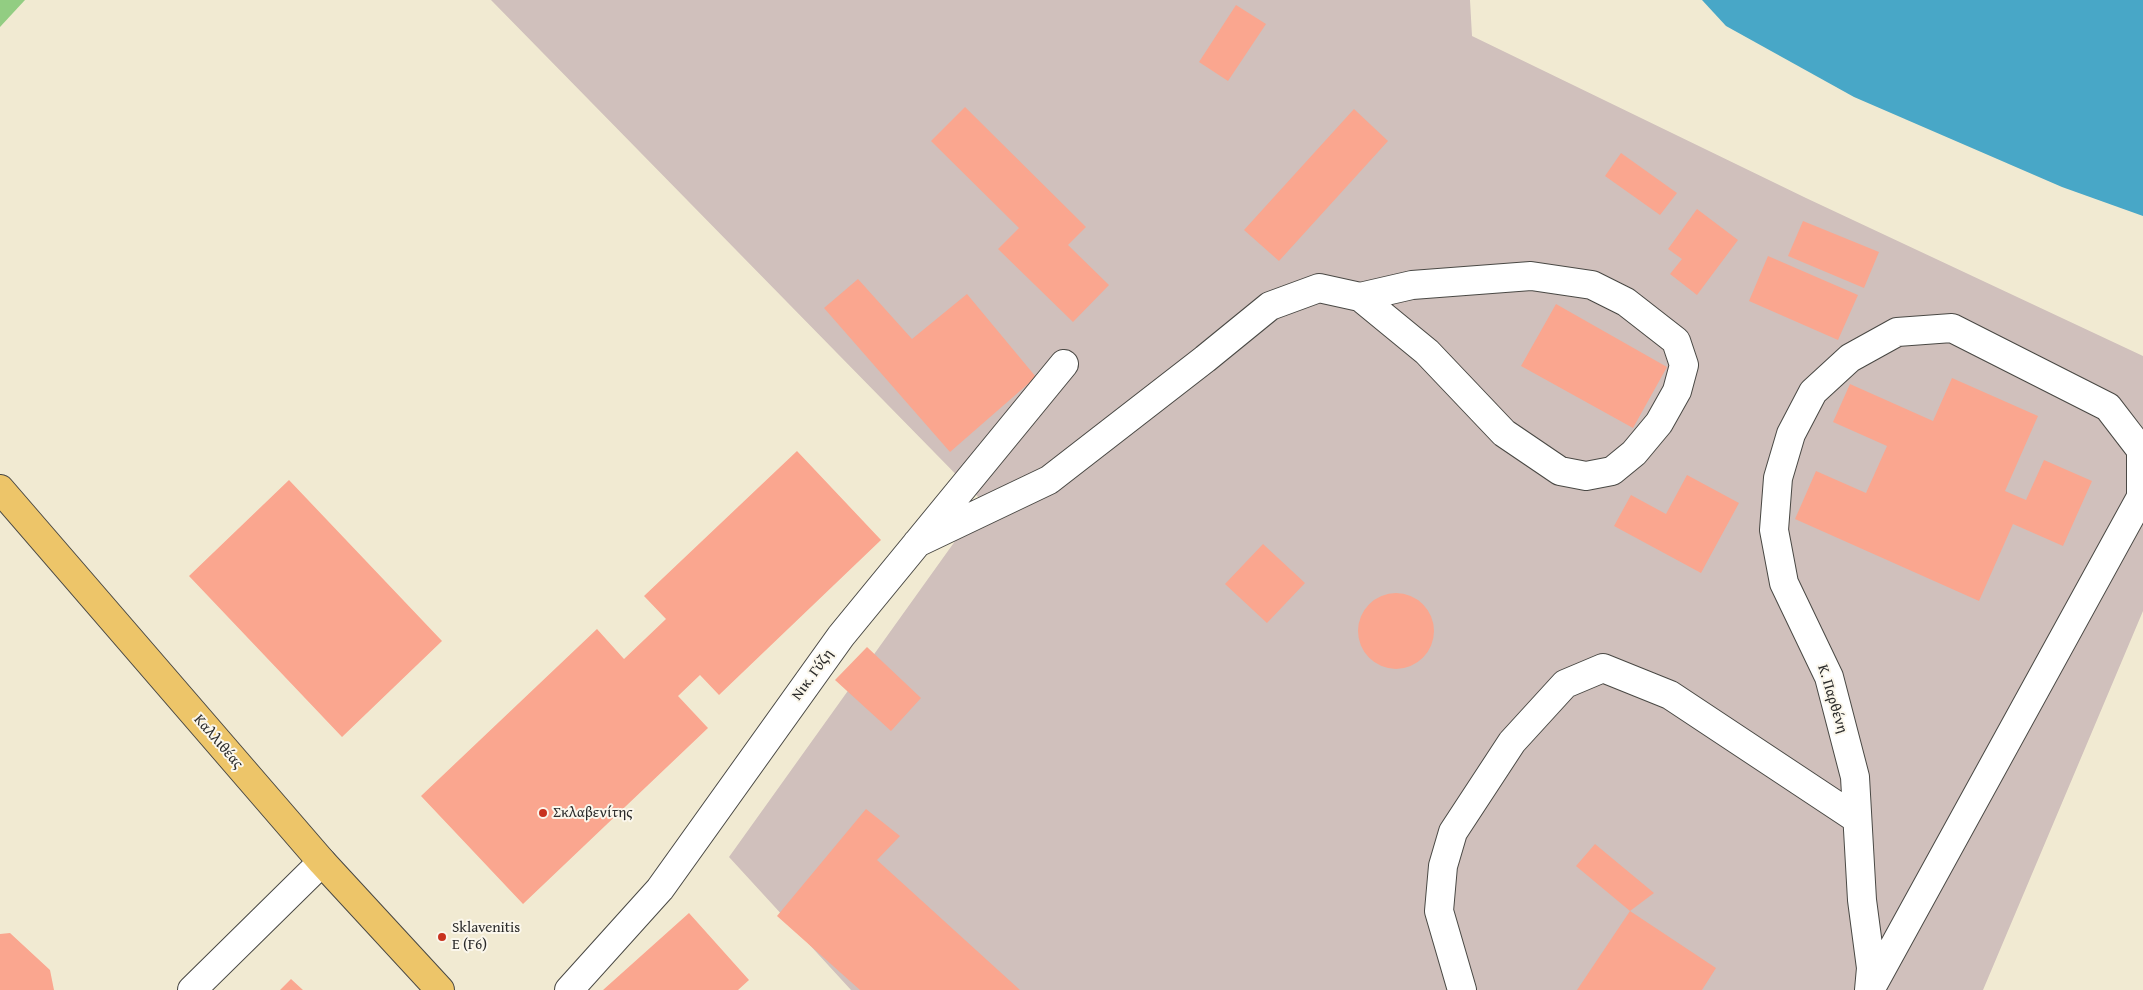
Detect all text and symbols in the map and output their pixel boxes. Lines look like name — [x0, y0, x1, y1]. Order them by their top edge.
street label: Νικ. Γύζη — [789, 646, 837, 704]
street label: Κ. Παρθένη — [1813, 662, 1851, 736]
street label: Καλλιθέας — [190, 711, 246, 773]
place label: Σκλαβενίτης — [553, 804, 633, 822]
marker: Σκλαβενίτης — [537, 807, 549, 819]
place label: Sklavenitis E (F6) — [452, 919, 520, 954]
marker: Sklavenitis E (F6) — [436, 931, 448, 943]

